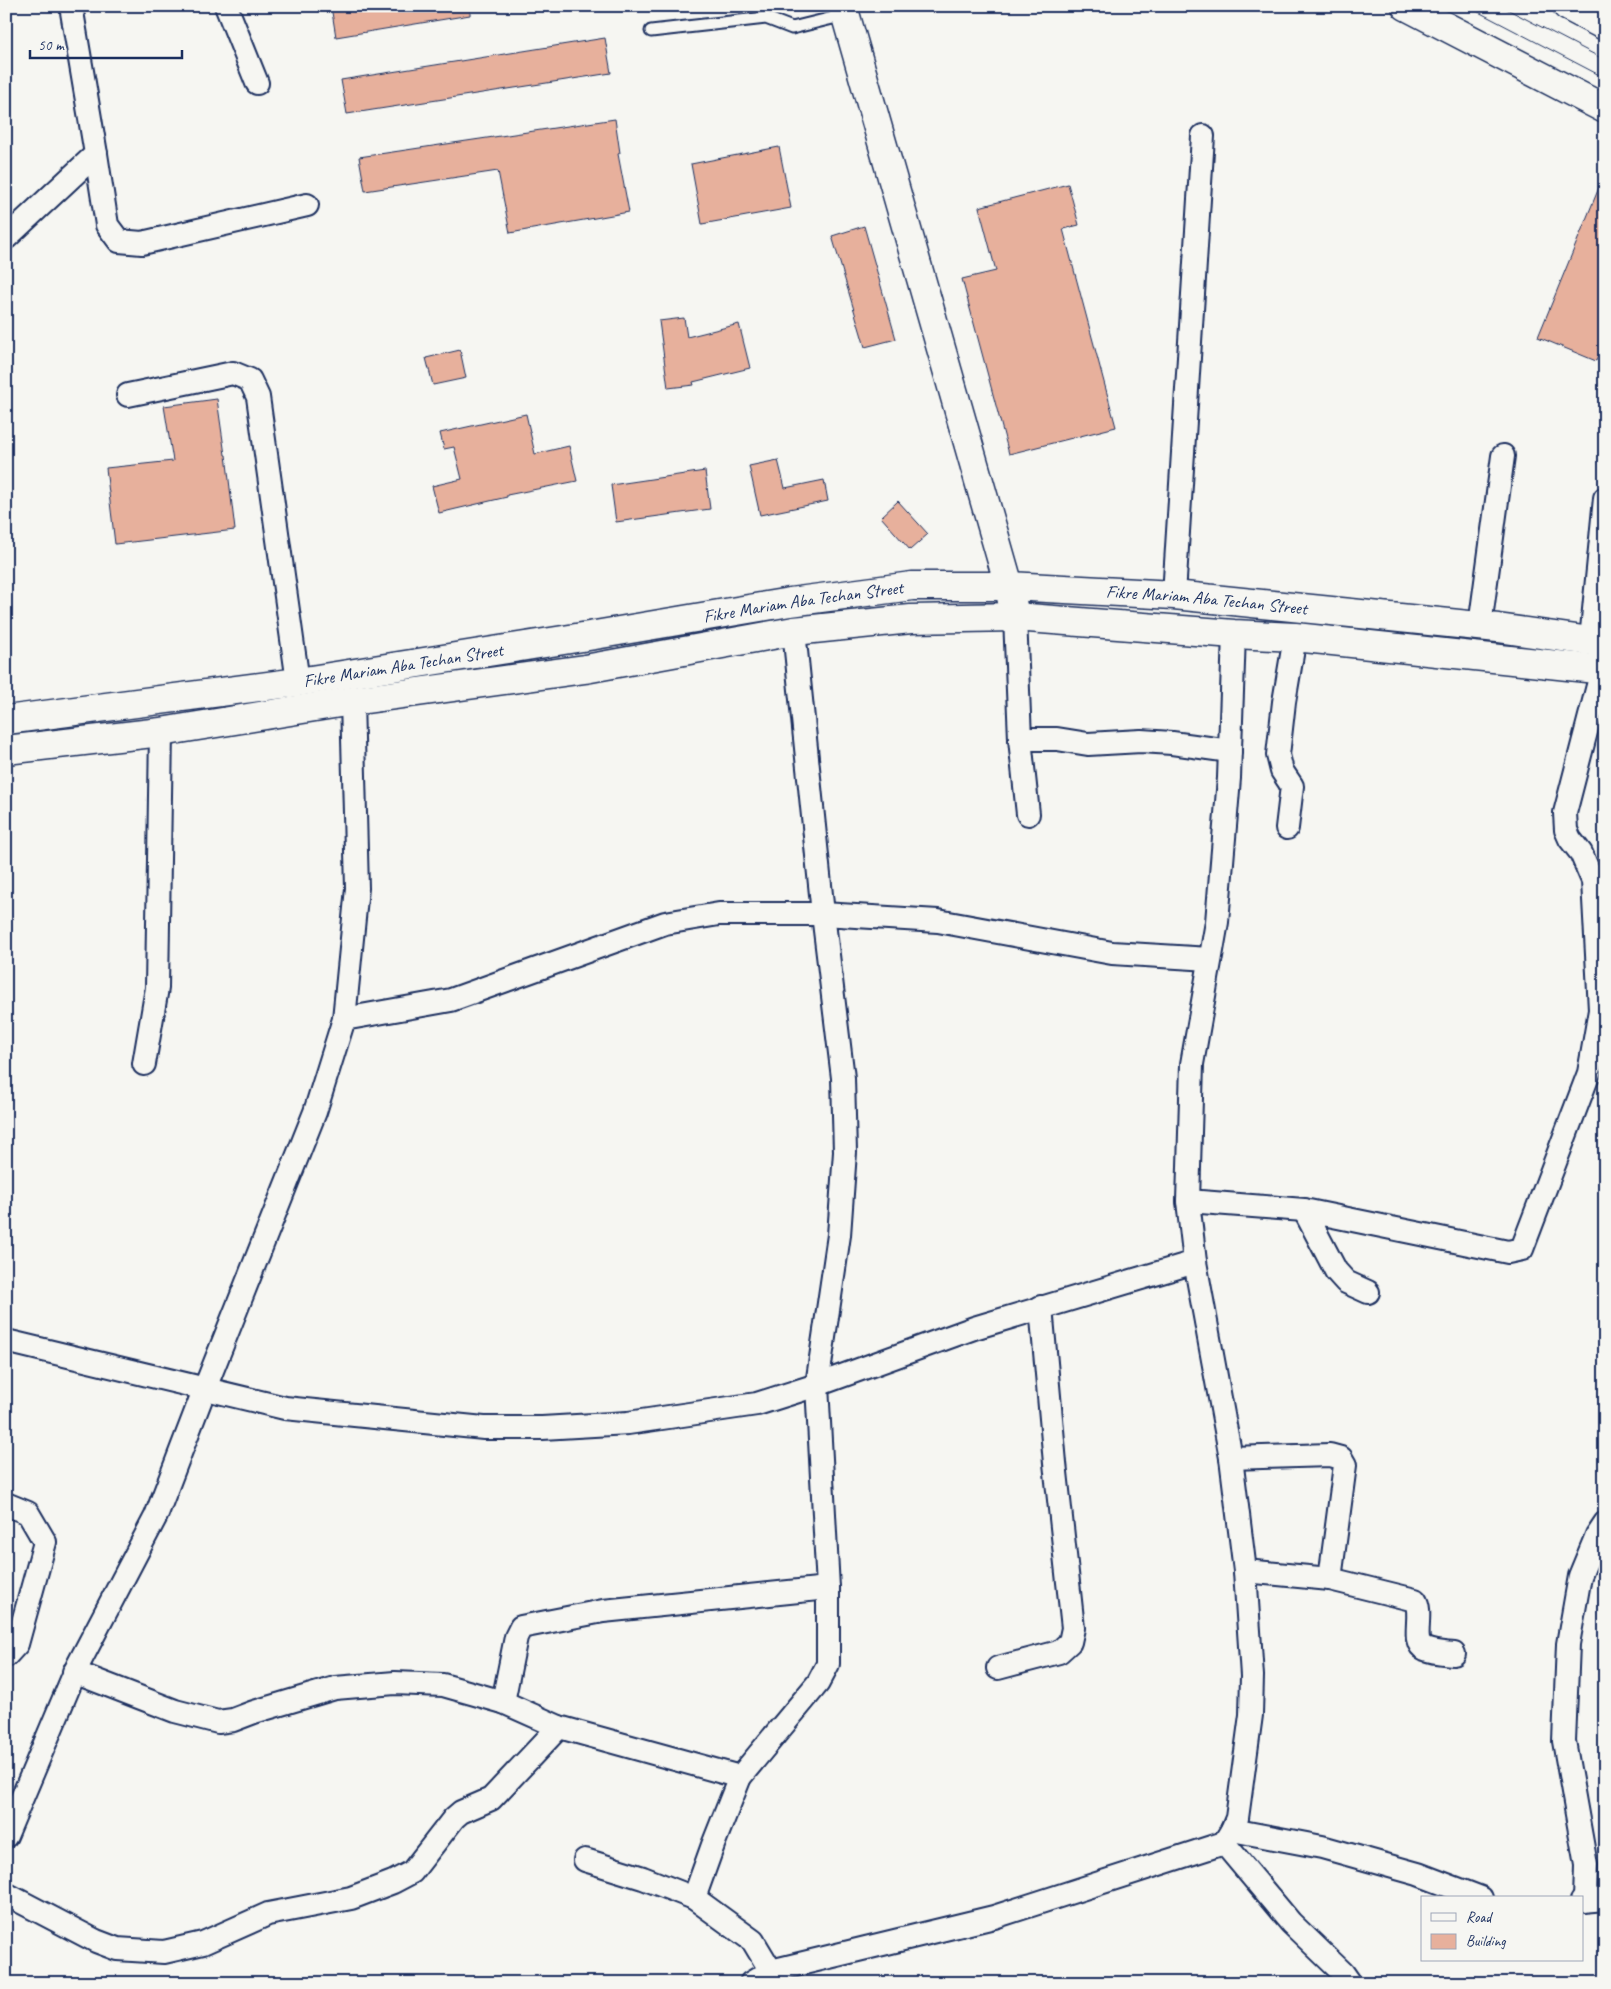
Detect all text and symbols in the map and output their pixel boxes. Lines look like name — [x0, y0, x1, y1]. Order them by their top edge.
scale bar — [30, 28, 182, 60]
text: 50 m — [38, 36, 65, 55]
street label: Fikre Mariam Aba Techan Street — [702, 576, 906, 627]
street label: Fikre Mariam Aba Techan Street — [1105, 580, 1310, 620]
street label: Fikre Mariam Aba Techan Street — [302, 638, 507, 692]
legend — [1421, 1896, 1584, 1962]
text: Road — [1466, 1908, 1493, 1927]
text: Building — [1466, 1932, 1506, 1951]

